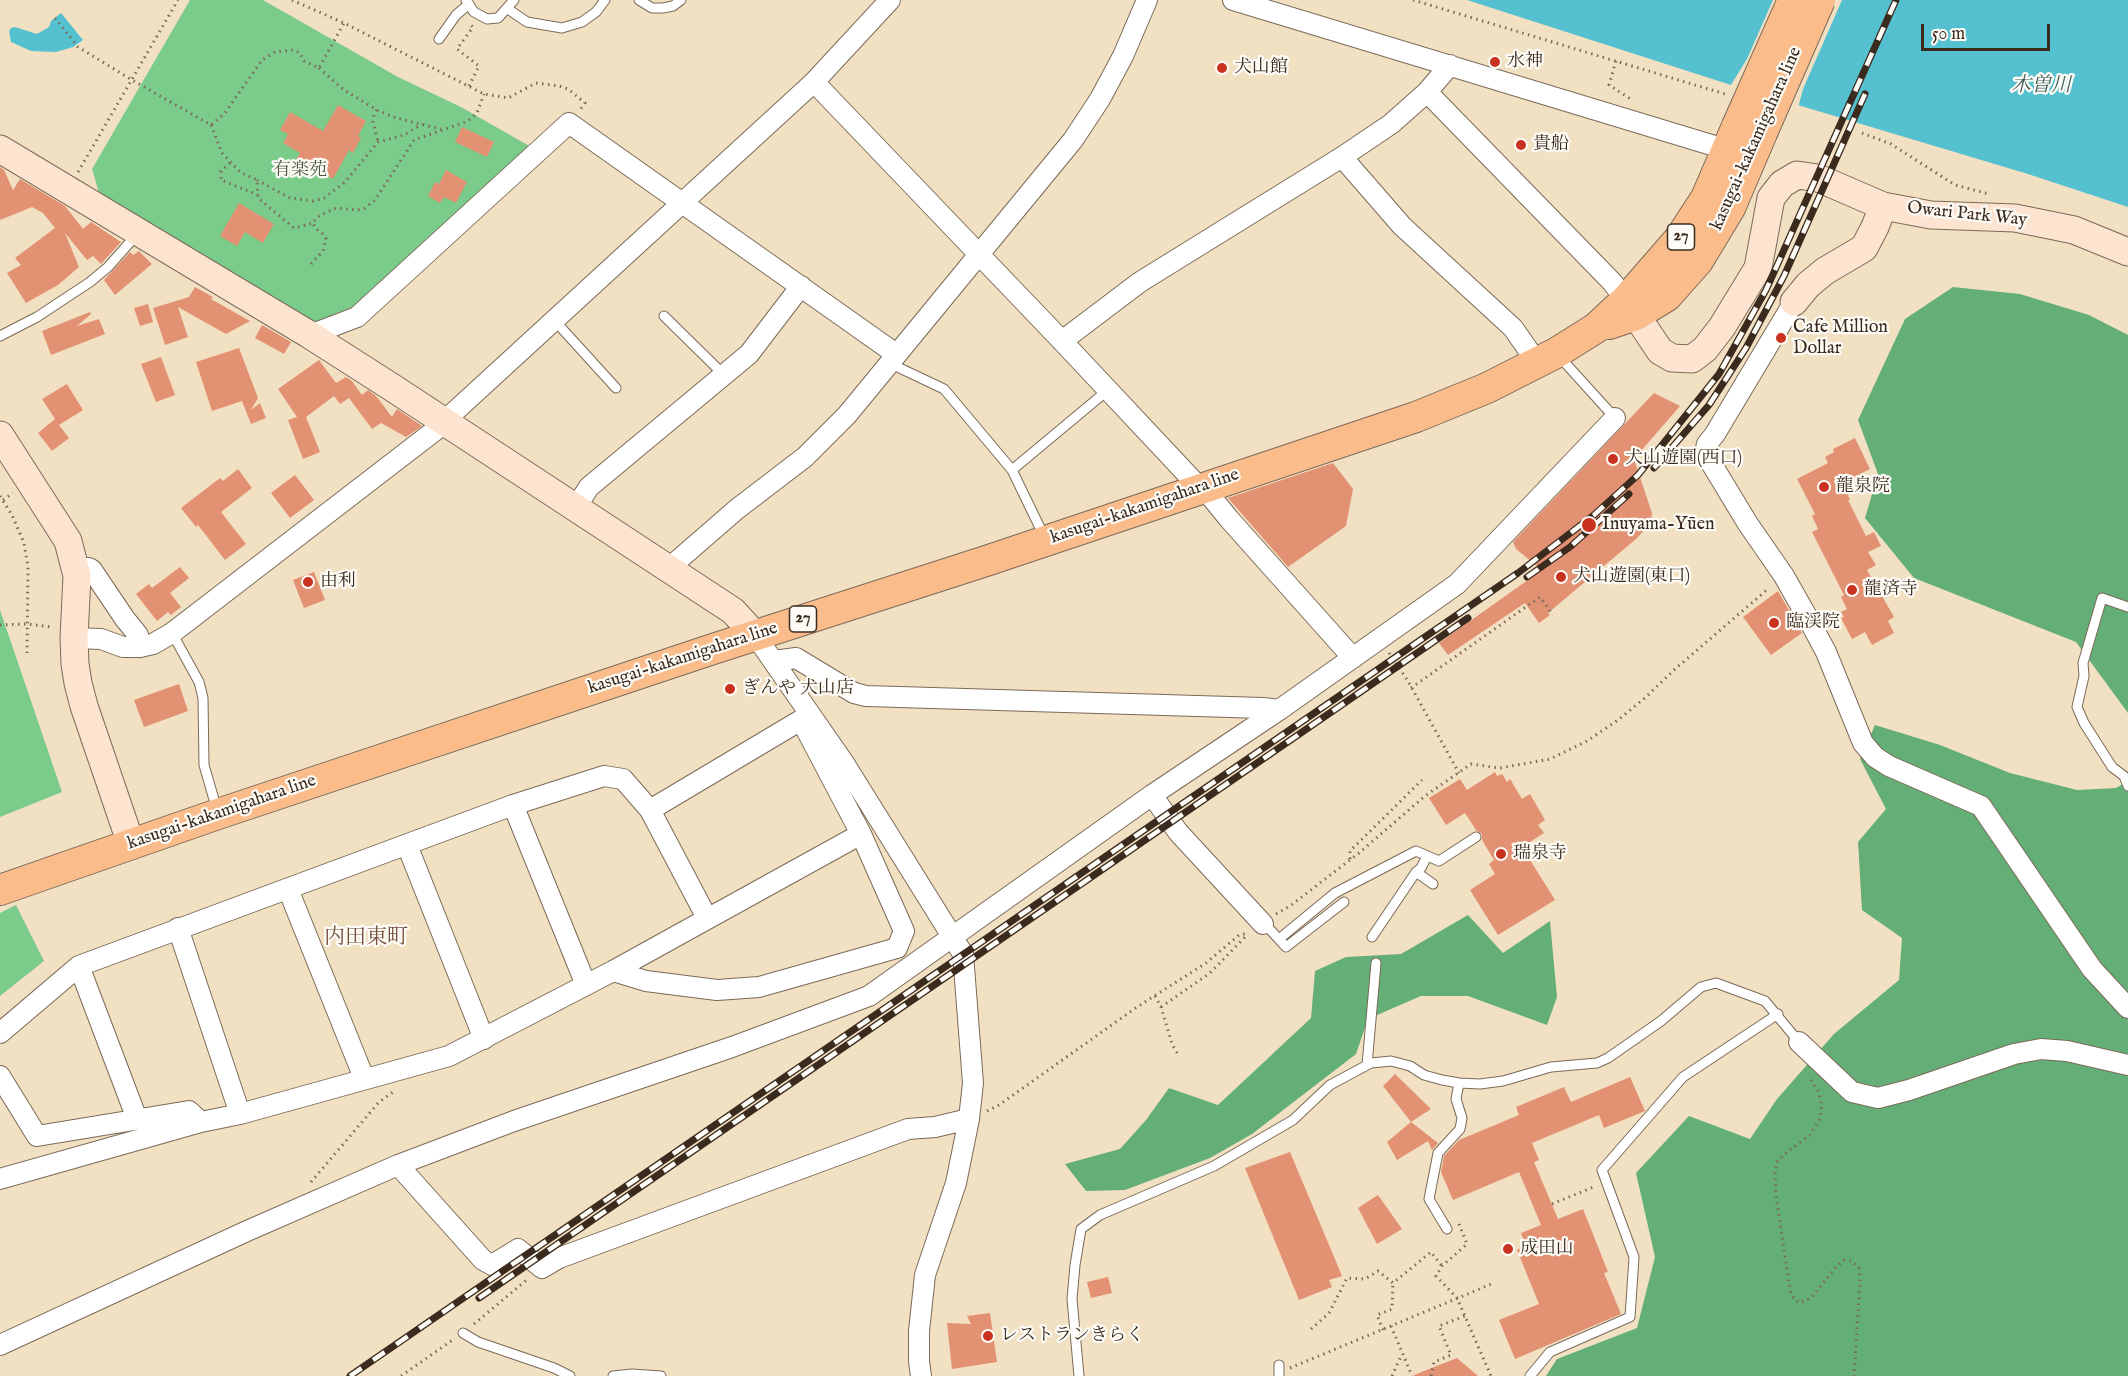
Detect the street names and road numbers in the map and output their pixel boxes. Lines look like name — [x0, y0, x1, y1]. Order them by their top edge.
street label: kasugai-kakamigahara line — [1707, 44, 1807, 234]
street label: Owari Park Way — [1906, 198, 2028, 232]
road number: 27 — [1668, 224, 1694, 250]
street label: kasugai-kakamigahara line — [1048, 465, 1242, 549]
road number: 27 — [790, 606, 816, 632]
street label: kasugai-kakamigahara line — [585, 618, 781, 700]
street label: kasugai-kakamigahara line — [125, 771, 319, 855]

